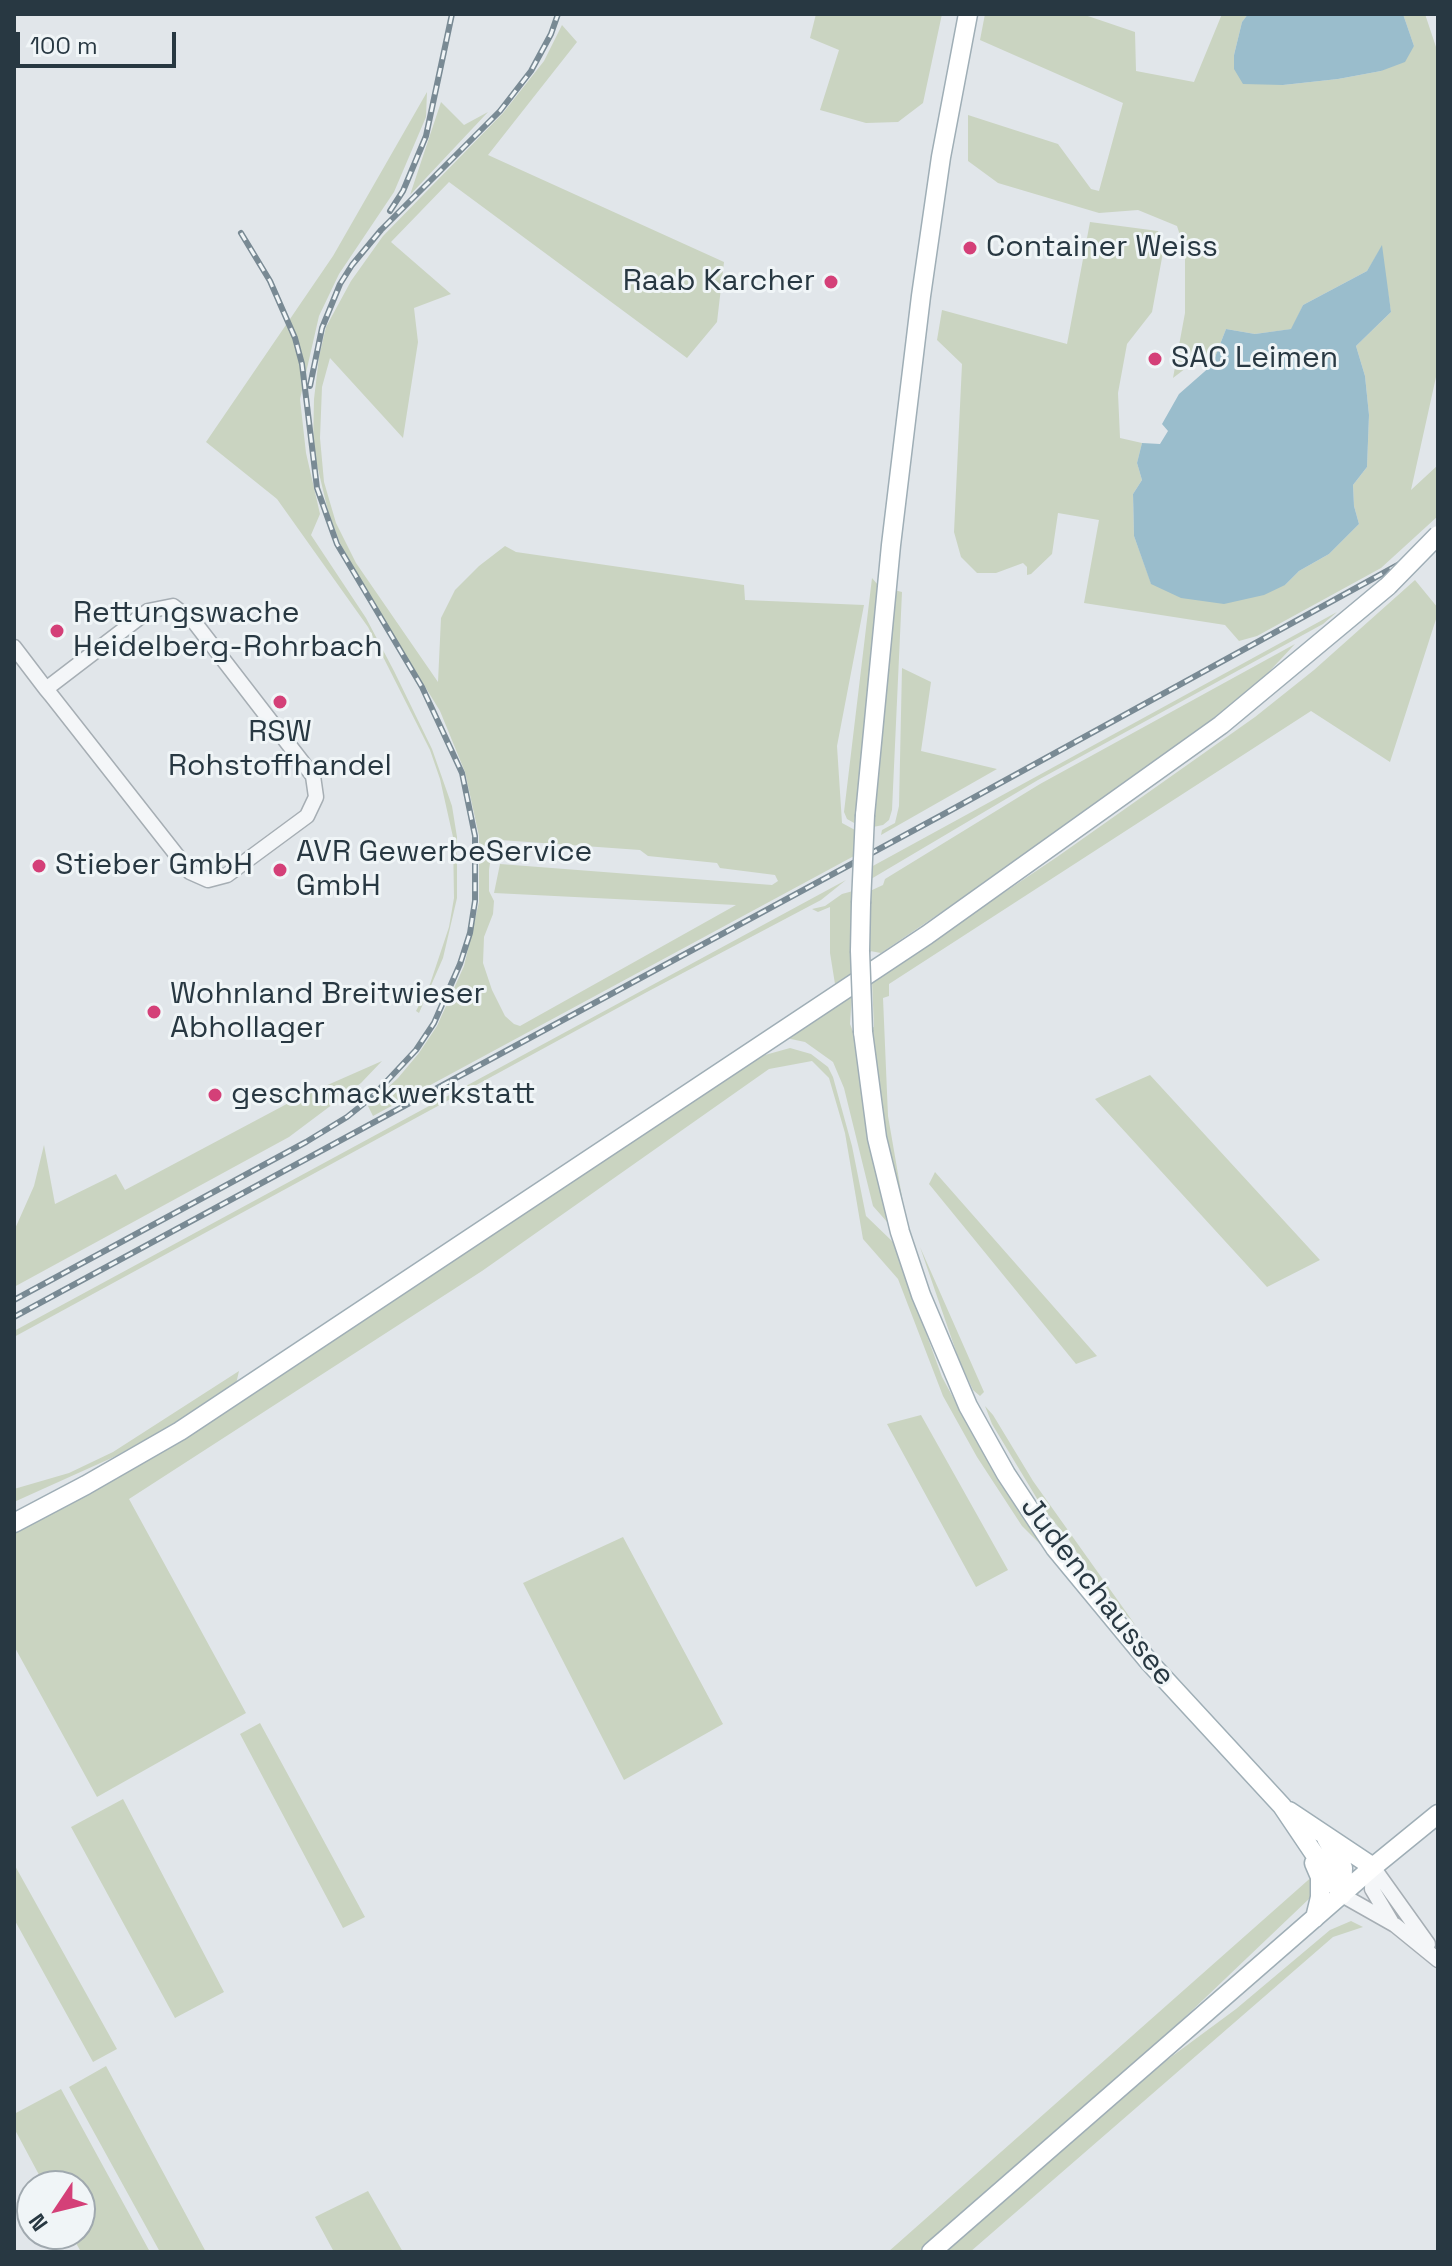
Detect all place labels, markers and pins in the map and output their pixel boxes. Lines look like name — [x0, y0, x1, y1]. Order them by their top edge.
place label: Container Weiss — [986, 230, 1218, 266]
marker: Container Weiss — [961, 239, 979, 257]
place label: Raab Karcher — [623, 264, 815, 300]
marker: Raab Karcher — [822, 273, 840, 291]
place label: SAC Leimen — [1171, 341, 1338, 377]
marker: SAC Leimen — [1146, 350, 1164, 368]
place label: Rettungswache Heidelberg-Rohrbach — [73, 596, 383, 666]
marker: Rettungswache Heidelberg-Rohrbach — [48, 622, 66, 640]
marker: RSW Rohstoffhandel — [271, 693, 289, 711]
place label: RSW Rohstoffhandel — [168, 715, 392, 786]
place label: AVR GewerbeService GmbH — [296, 835, 592, 906]
place label: Stieber GmbH — [55, 848, 253, 884]
marker: Stieber GmbH — [30, 857, 48, 875]
marker: AVR GewerbeService GmbH — [271, 861, 289, 879]
place label: Wohnland Breitwieser Abhollager — [170, 977, 485, 1048]
marker: Wohnland Breitwieser Abhollager — [145, 1003, 163, 1021]
place label: geschmackwerkstatt — [231, 1077, 535, 1113]
marker: geschmackwerkstatt — [206, 1086, 224, 1104]

